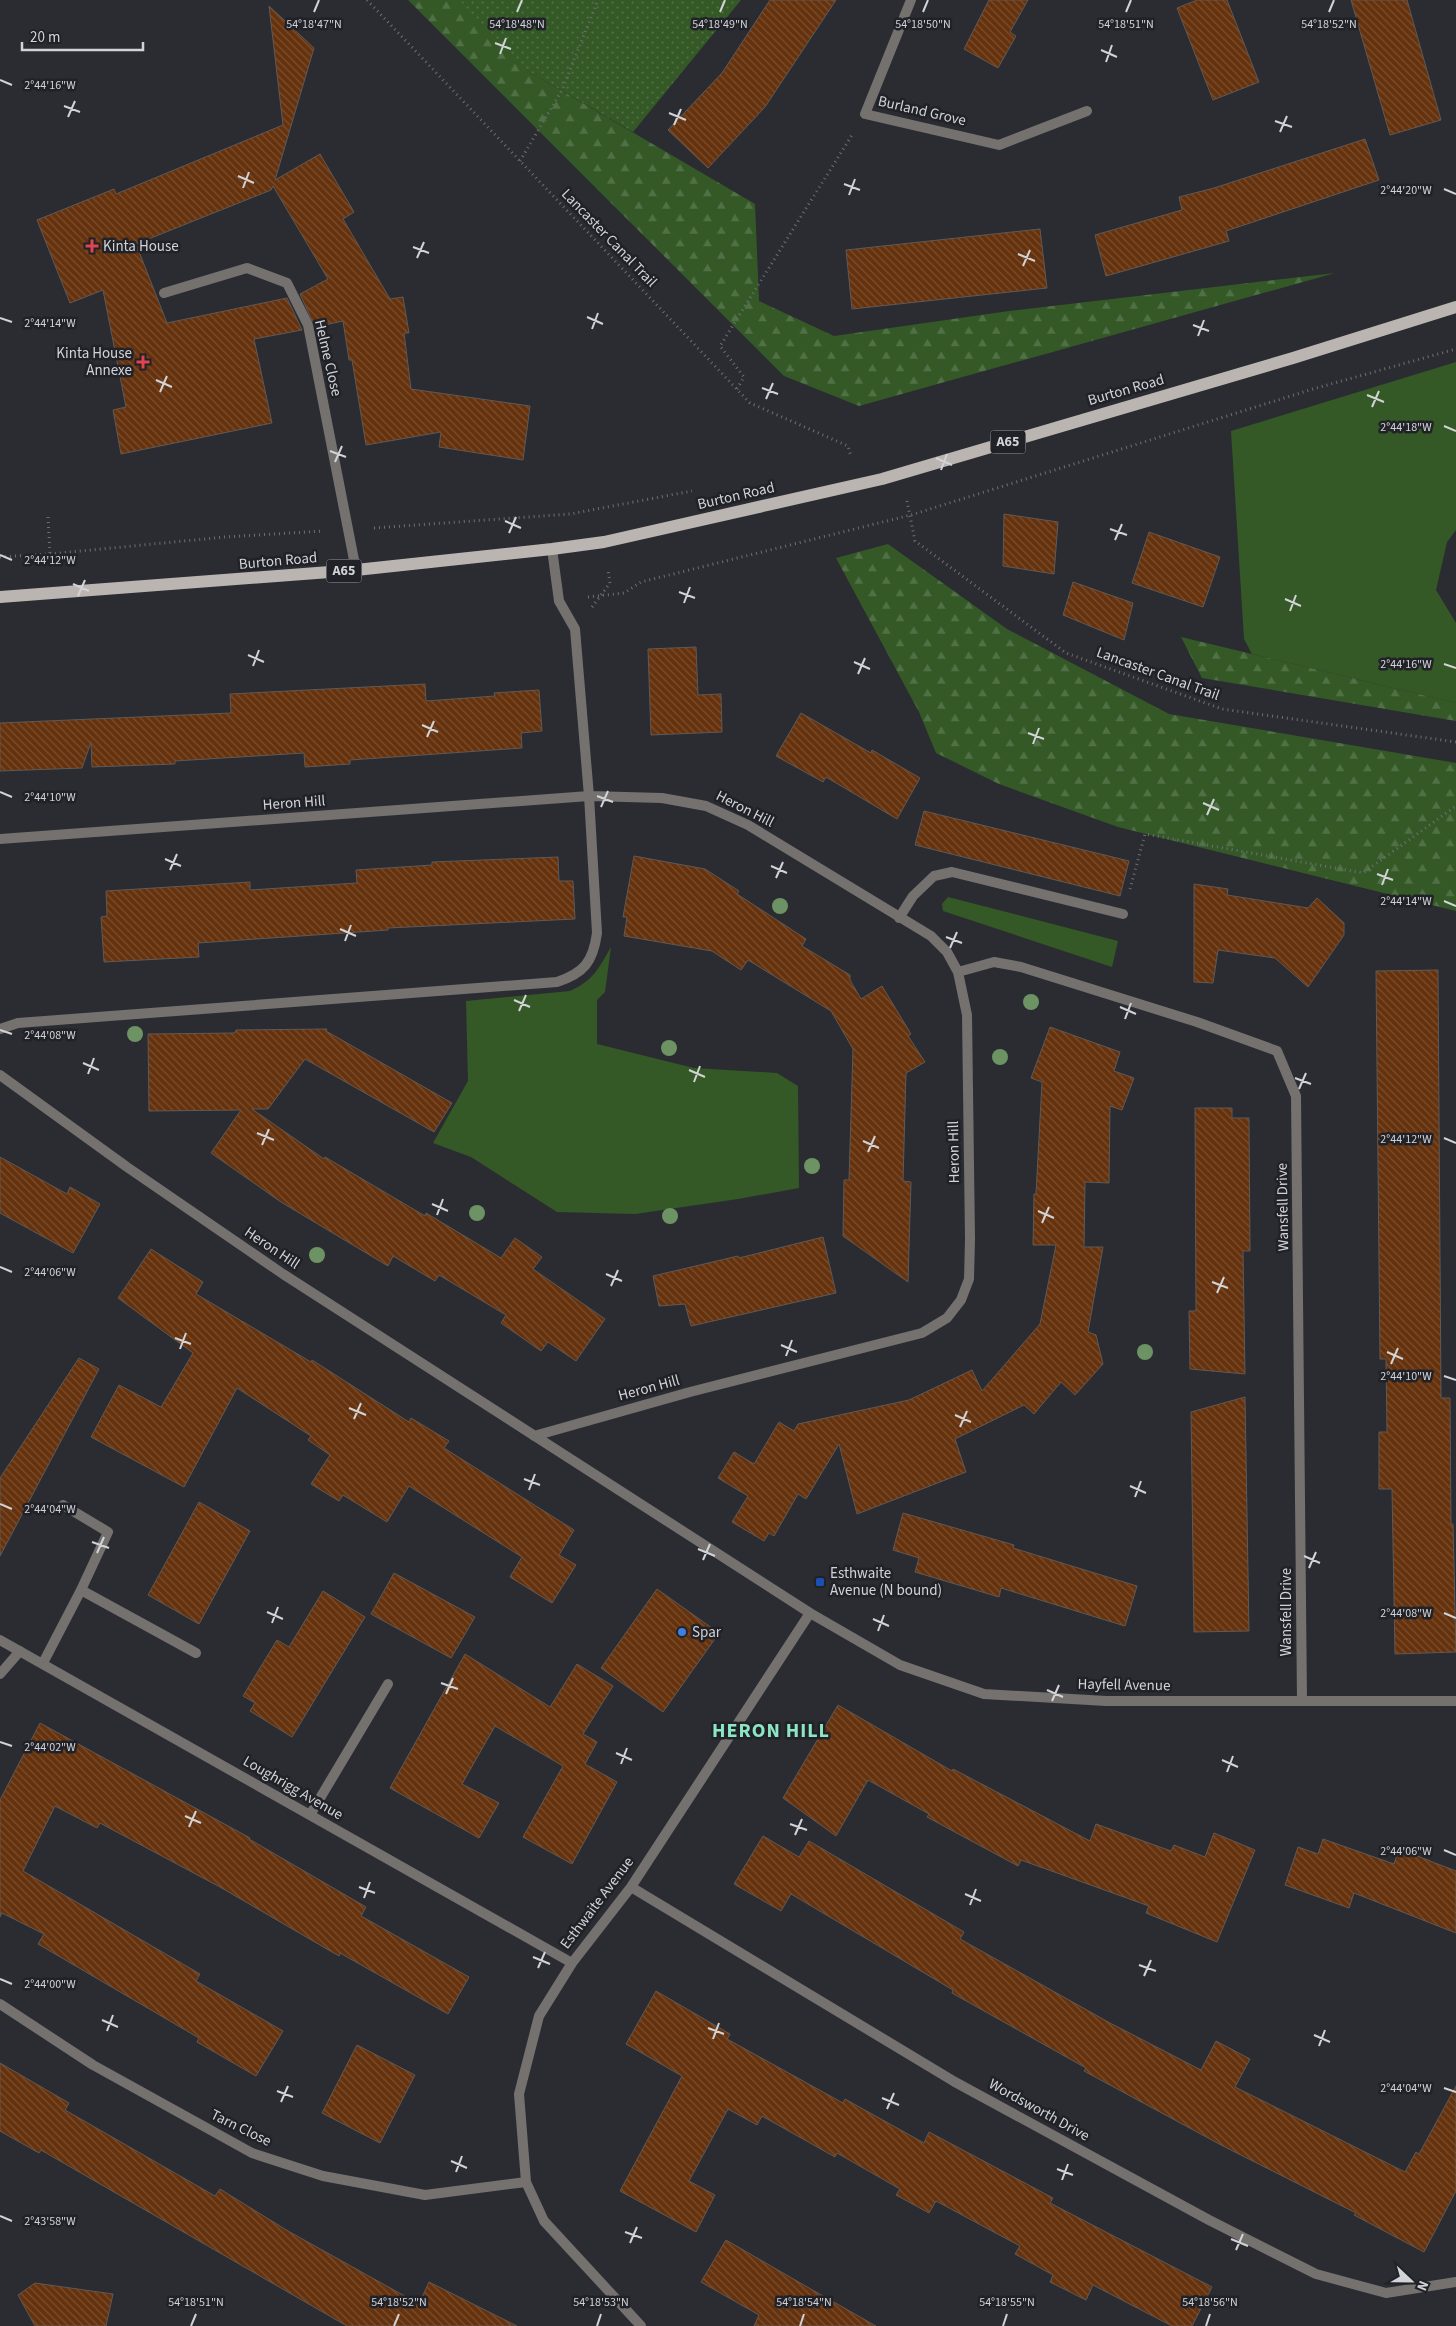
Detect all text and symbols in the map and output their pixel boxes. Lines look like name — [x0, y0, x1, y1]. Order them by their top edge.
text: 54°18'47"N — [286, 16, 342, 33]
text: 54°18'48"N — [489, 16, 545, 33]
text: 54°18'49"N — [692, 16, 748, 33]
text: 54°18'50"N — [895, 16, 951, 33]
text: 54°18'51"N — [1098, 16, 1154, 33]
text: 54°18'52"N — [1301, 16, 1357, 33]
scale bar — [22, 20, 144, 52]
text: 20 m — [30, 27, 60, 48]
text: 2°44'16"W — [24, 77, 76, 94]
street label: Burland Grove — [876, 91, 968, 131]
text: 2°44'20"W — [1380, 182, 1432, 199]
street label: Lancaster Canal Trail — [556, 184, 662, 292]
place label: Kinta House — [103, 236, 179, 257]
marker: Kinta House — [85, 239, 99, 253]
text: 2°44'14"W — [24, 315, 76, 332]
street label: Helme Close — [309, 318, 347, 398]
place label: Kinta House Annexe — [56, 343, 132, 381]
marker: Kinta House Annexe — [136, 355, 150, 369]
street label: Burton Road — [1085, 369, 1167, 411]
text: 2°44'18"W — [1380, 419, 1432, 436]
road number: A65 — [990, 431, 1026, 454]
street label: Burton Road — [695, 477, 777, 515]
street label: Burton Road — [238, 547, 318, 575]
text: 2°44'12"W — [24, 552, 76, 569]
road number: A65 — [326, 560, 362, 582]
street label: Lancaster Canal Trail — [1093, 642, 1223, 706]
text: 2°44'16"W — [1380, 656, 1432, 673]
street label: Heron Hill — [712, 785, 778, 833]
text: 2°44'10"W — [24, 789, 76, 806]
street label: Heron Hill — [262, 790, 326, 816]
text: 2°44'14"W — [1380, 893, 1432, 910]
text: 2°44'08"W — [24, 1027, 76, 1044]
street label: Heron Hill — [943, 1120, 965, 1184]
text: 2°44'12"W — [1380, 1131, 1432, 1148]
street label: Wansfell Drive — [1272, 1163, 1294, 1251]
street label: Heron Hill — [240, 1222, 304, 1274]
text: 2°44'06"W — [24, 1264, 76, 1281]
text: 2°44'10"W — [1380, 1368, 1432, 1385]
street label: Heron Hill — [616, 1370, 682, 1406]
text: 2°44'04"W — [24, 1501, 76, 1518]
place label: Esthwaite Avenue (N bound) — [830, 1563, 942, 1601]
street label: Wansfell Drive — [1276, 1568, 1297, 1656]
marker: Esthwaite Avenue (N bound) — [814, 1576, 826, 1588]
text: 2°44'08"W — [1380, 1605, 1432, 1622]
place label: Spar — [692, 1622, 722, 1643]
marker: Spar — [676, 1626, 688, 1638]
street label: Hayfell Avenue — [1077, 1674, 1171, 1696]
district label: HERON HILL — [712, 1717, 830, 1745]
text: 2°44'02"W — [24, 1739, 76, 1756]
street label: Loughrigg Avenue — [239, 1751, 347, 1825]
text: 2°44'06"W — [1380, 1843, 1432, 1860]
street label: Esthwaite Avenue — [555, 1853, 639, 1953]
text: 2°44'00"W — [24, 1976, 76, 1993]
street label: Wordsworth Drive — [985, 2074, 1093, 2146]
text: 2°44'04"W — [1380, 2080, 1432, 2097]
street label: Tarn Close — [207, 2104, 275, 2152]
text: 2°43'58"W — [24, 2213, 76, 2230]
north arrow — [1386, 2256, 1436, 2306]
text: N — [1411, 2277, 1433, 2294]
text: 54°18'51"N — [168, 2294, 224, 2311]
text: 54°18'52"N — [371, 2294, 427, 2311]
text: 54°18'53"N — [573, 2294, 629, 2311]
text: 54°18'54"N — [776, 2294, 832, 2311]
text: 54°18'55"N — [979, 2294, 1035, 2311]
text: 54°18'56"N — [1182, 2294, 1238, 2311]

